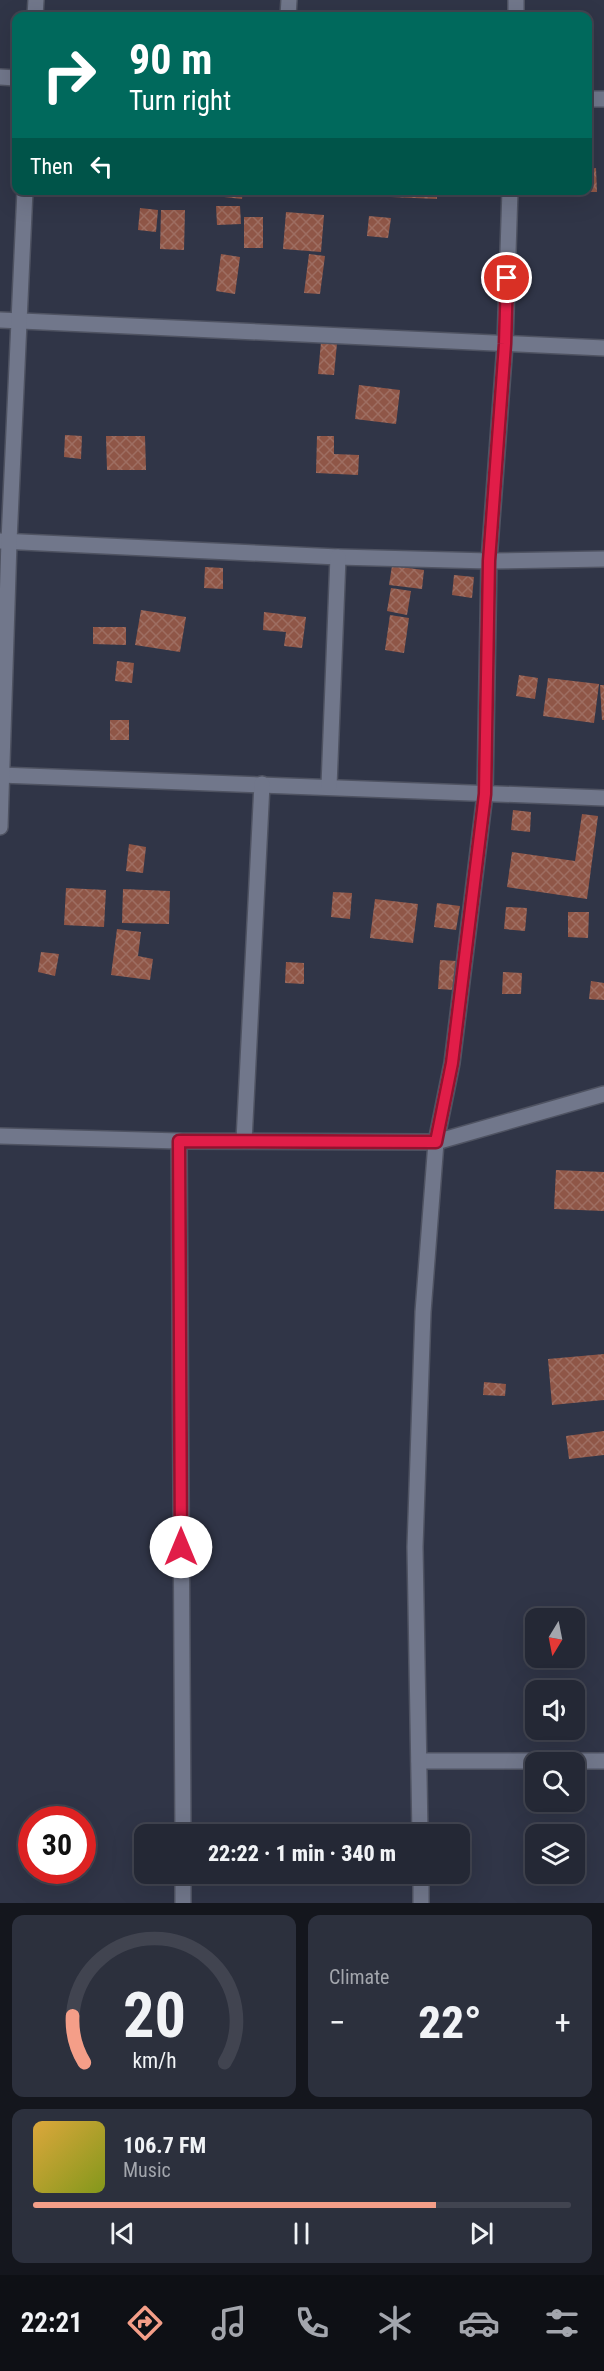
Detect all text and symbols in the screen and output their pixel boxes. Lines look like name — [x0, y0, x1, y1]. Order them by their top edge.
text: 90 m — [129, 35, 212, 84]
icon: right — [30, 36, 108, 114]
text: Turn right — [129, 85, 231, 117]
icon: left — [85, 150, 118, 183]
text: Then — [30, 154, 73, 179]
pin — [481, 252, 532, 303]
icon: arrive — [490, 261, 523, 294]
position arrow — [149, 1515, 213, 1579]
north arrow — [525, 1608, 585, 1668]
map controls — [525, 1608, 585, 1884]
button: sound — [525, 1680, 585, 1740]
button: search — [525, 1752, 585, 1812]
speed limit sign: 30 — [18, 1806, 96, 1884]
button: layers — [525, 1824, 585, 1884]
text: 22:22 · 1 min · 340 m — [208, 1841, 396, 1866]
text: Climate — [329, 1965, 389, 1989]
text: 20 — [122, 1979, 186, 2052]
text: 22° — [418, 1996, 482, 2049]
text: − — [329, 2003, 346, 2042]
text: + — [555, 2003, 571, 2042]
text: km/h — [132, 2048, 176, 2073]
text: 106.7 FM — [123, 2133, 206, 2158]
text: Music — [123, 2158, 171, 2182]
icon: previous — [106, 2217, 139, 2250]
icon: pause — [285, 2217, 318, 2250]
icon: next — [465, 2217, 498, 2250]
icon: directions — [124, 2302, 166, 2344]
icon: music — [208, 2302, 250, 2344]
icon: phone — [291, 2302, 333, 2344]
icon: climate — [374, 2302, 416, 2344]
icon: car — [458, 2302, 500, 2344]
icon: filters — [541, 2302, 583, 2344]
text: 22:21 — [21, 2307, 83, 2339]

